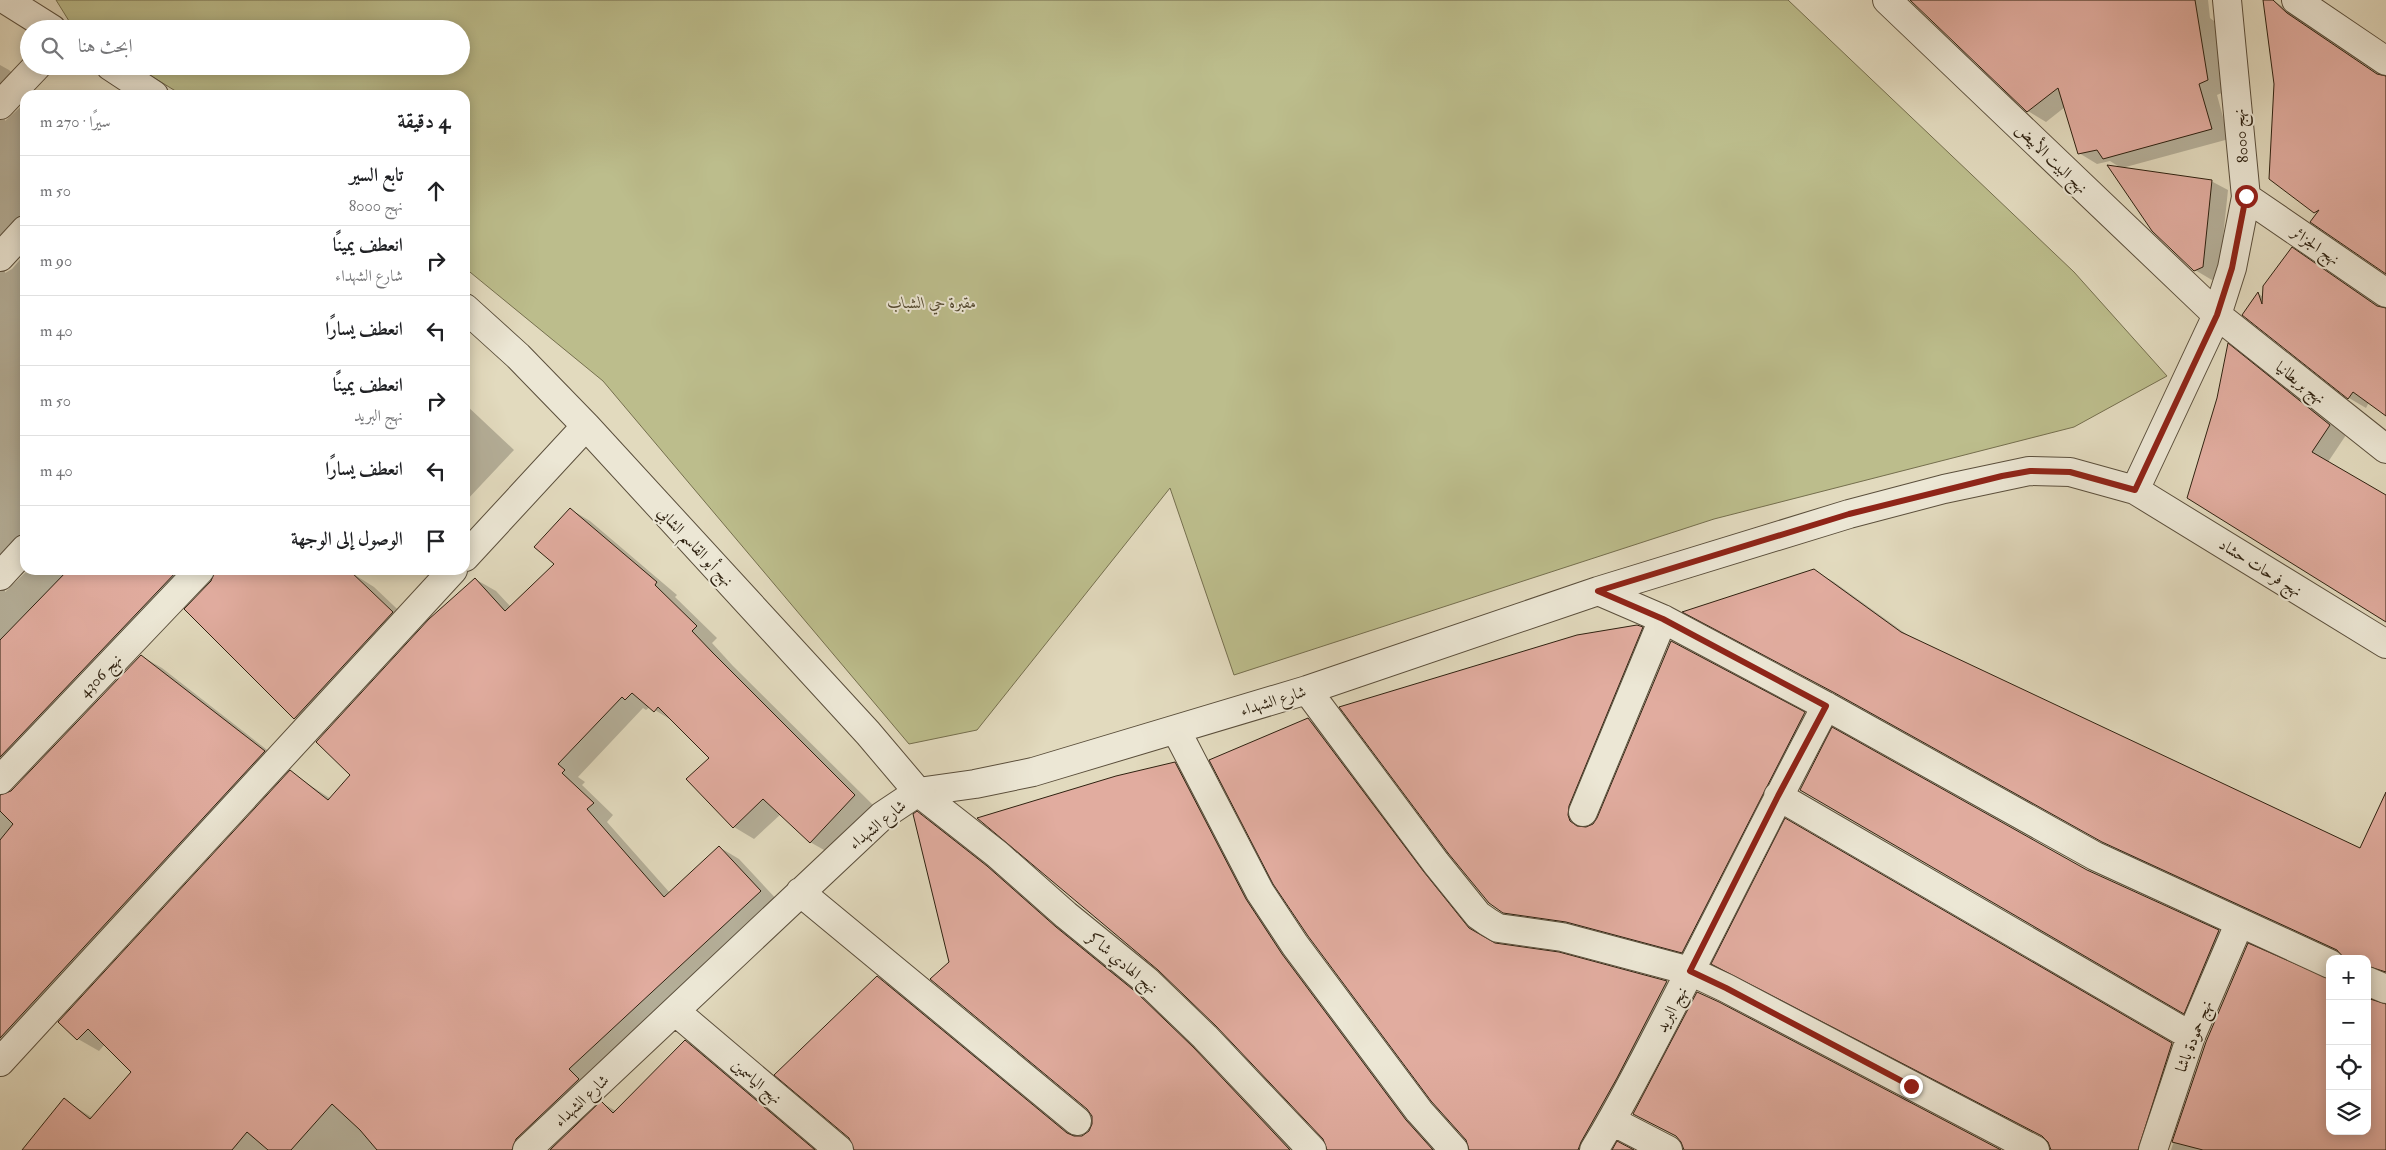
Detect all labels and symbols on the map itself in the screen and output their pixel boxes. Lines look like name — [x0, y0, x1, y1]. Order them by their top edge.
street label: نهج 8000 — [2229, 108, 2257, 164]
street label: نهج البيت الأبيض — [2008, 118, 2093, 201]
route start — [2235, 185, 2258, 208]
street label: نهج الجزائر — [2284, 221, 2343, 273]
park label: مقبرة حي الشباب — [888, 293, 976, 315]
street label: نهج بريطانيا — [2269, 357, 2329, 412]
street label: نهج أبو القاسم الشابي — [649, 501, 739, 595]
street label: نهج فرحات حشاد — [2213, 534, 2306, 605]
street label: نهج 4306 — [75, 650, 129, 705]
street label: شارع الشهداء — [1238, 681, 1310, 723]
street label: شارع الشهداء — [845, 796, 912, 856]
street label: نهج الهادي شاكر — [1079, 926, 1162, 1001]
street label: نهج البريد — [1652, 983, 1696, 1038]
street label: نهج حمودة باشا — [2171, 998, 2220, 1076]
street label: نهج الياسمين — [725, 1055, 785, 1112]
street label: شارع الشهداء — [550, 1070, 615, 1133]
route end — [1900, 1075, 1923, 1098]

